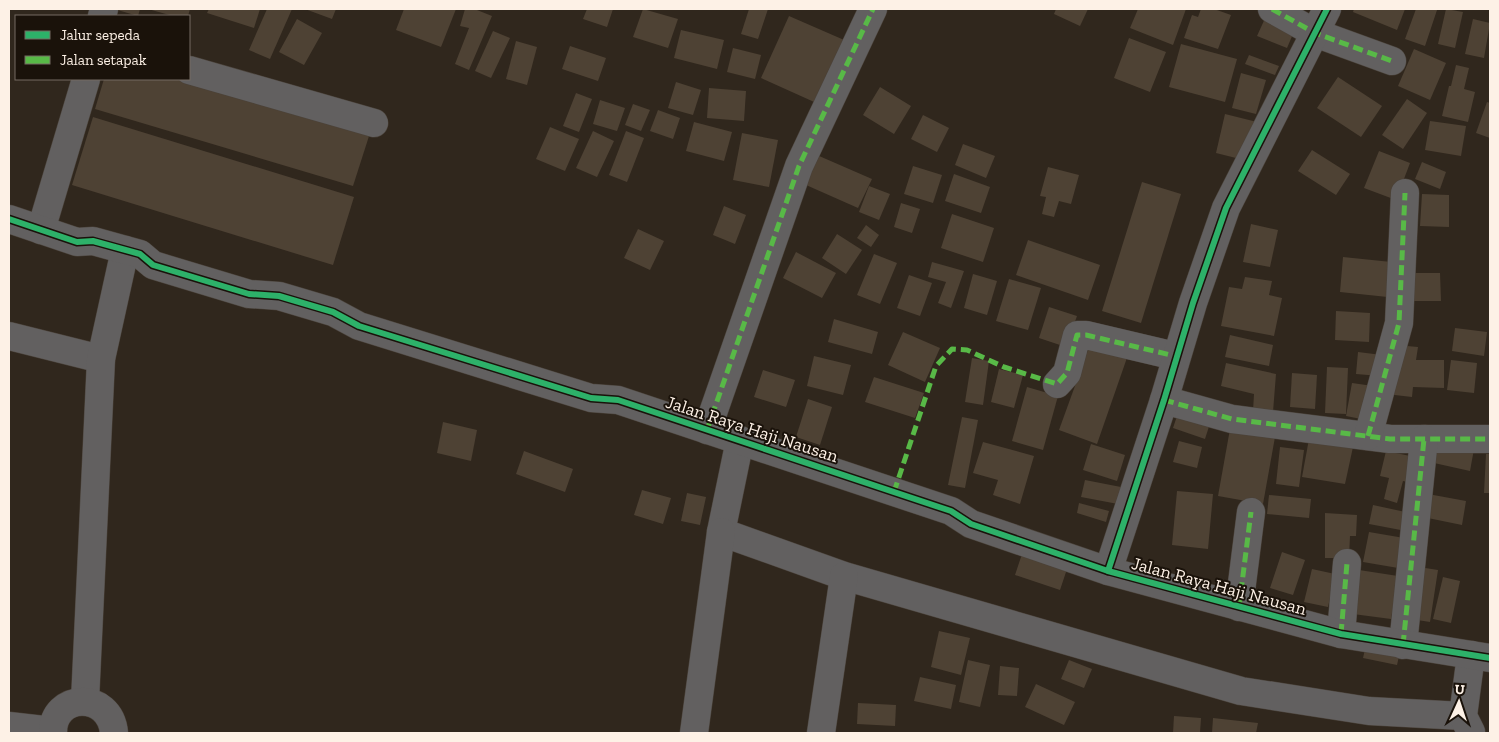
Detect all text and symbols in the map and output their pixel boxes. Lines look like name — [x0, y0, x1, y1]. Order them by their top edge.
legend — [15, 15, 190, 80]
text: Jalur sepeda — [60, 26, 140, 44]
text: Jalan setapak — [60, 51, 147, 69]
street label: Jalan Raya Haji Nausan — [663, 391, 842, 467]
street label: Jalan Raya Haji Nausan — [1129, 552, 1309, 620]
north arrow — [1434, 677, 1484, 727]
text: U — [1454, 681, 1465, 698]

